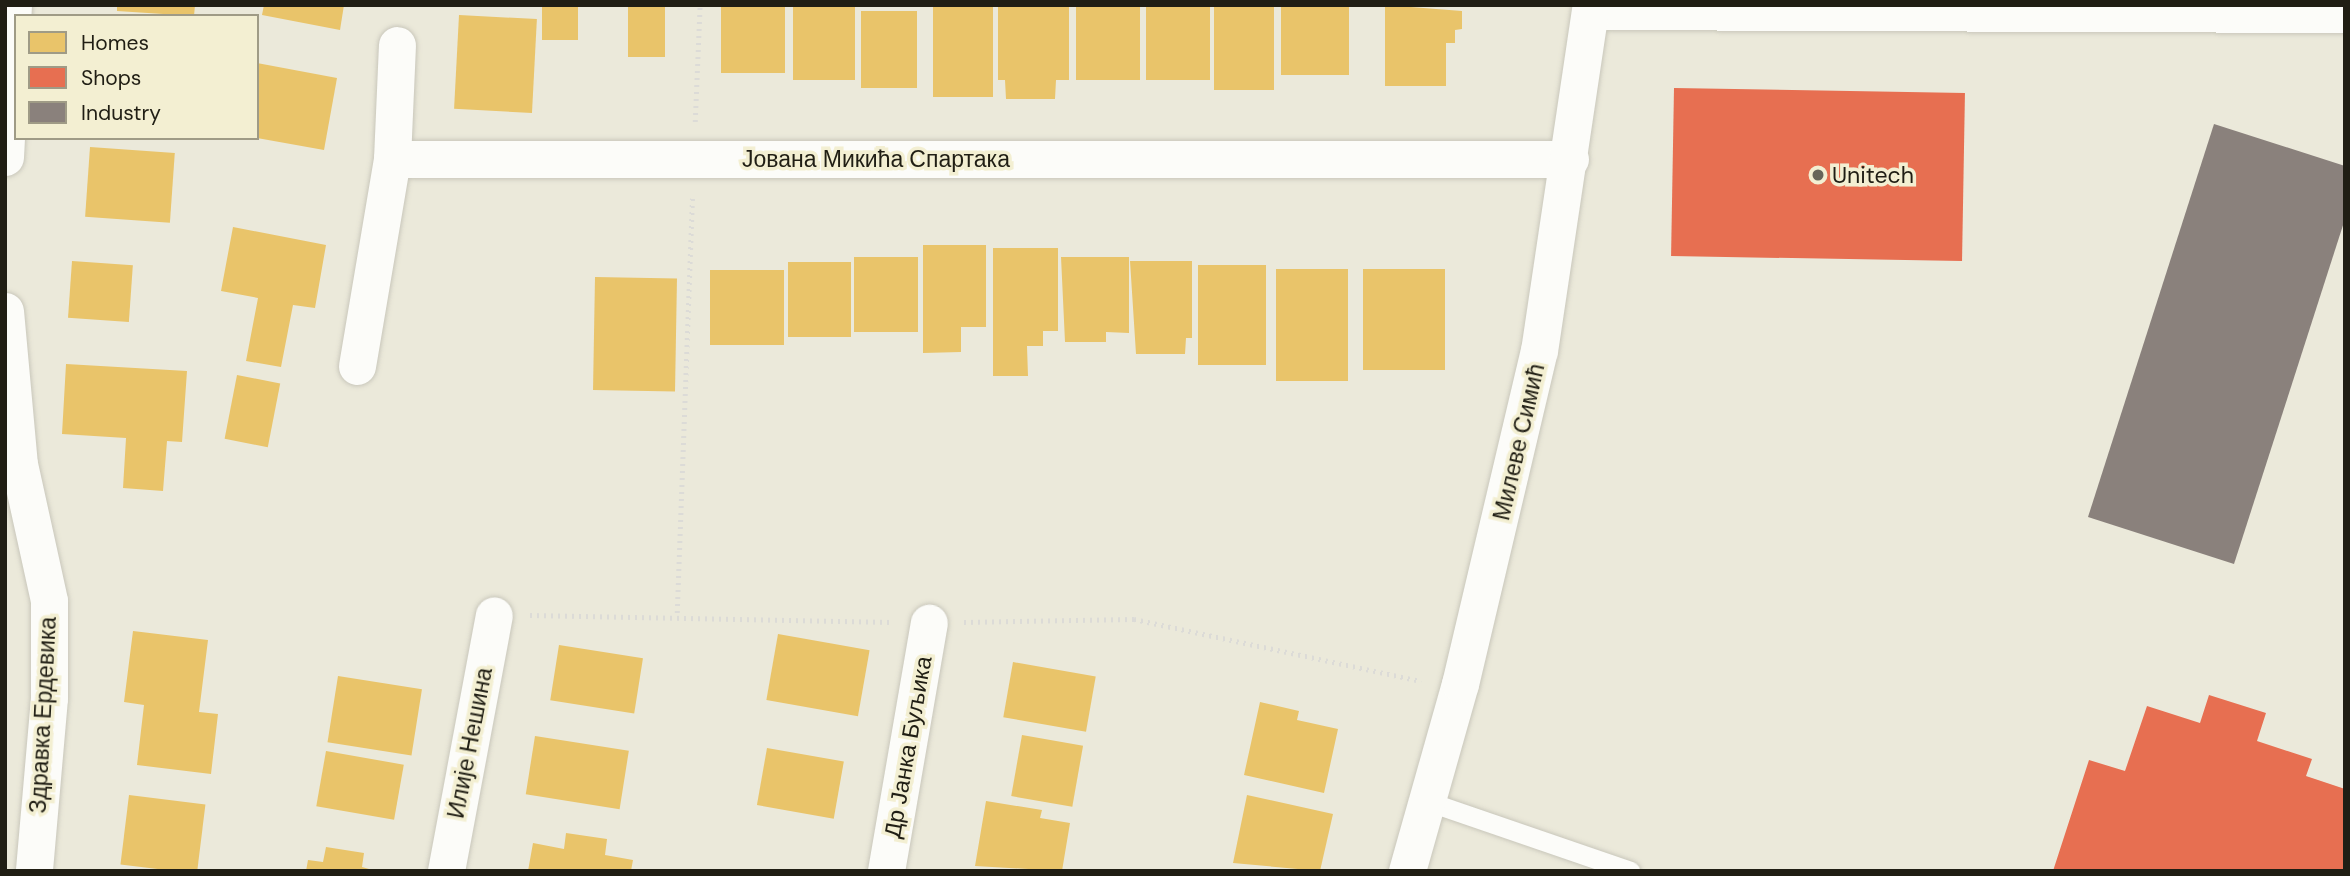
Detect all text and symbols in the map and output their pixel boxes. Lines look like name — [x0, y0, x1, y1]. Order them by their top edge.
legend — [14, 14, 259, 140]
text: Homes — [81, 29, 149, 57]
text: Shops — [81, 64, 141, 92]
text: Industry — [81, 99, 161, 127]
street label: Јована Микића Спартака — [742, 145, 1010, 173]
place label: Unitech — [1832, 161, 1914, 189]
marker: Unitech — [1810, 167, 1826, 183]
street label: Милеве Симић — [1488, 361, 1550, 523]
street label: Здравка Ердевика — [24, 616, 62, 814]
street label: Др Јанка Буљика — [878, 654, 938, 840]
street label: Илије Нешина — [442, 665, 498, 821]

